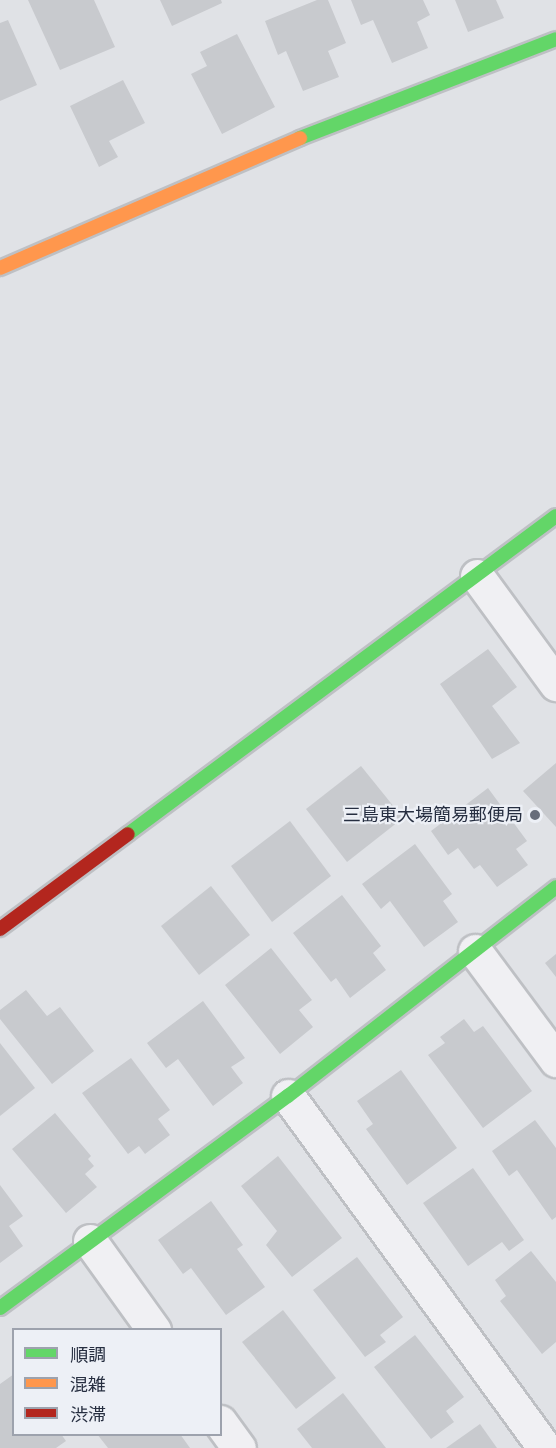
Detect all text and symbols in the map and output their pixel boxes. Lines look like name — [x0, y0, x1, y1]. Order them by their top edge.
place label: 三島東大場簡易郵便局 — [343, 804, 523, 826]
marker: 三島東大場簡易郵便局 — [528, 808, 542, 822]
legend — [12, 1328, 222, 1436]
text: 順調 — [70, 1343, 106, 1366]
text: 混雑 — [70, 1373, 106, 1396]
text: 渋滞 — [70, 1403, 106, 1426]

